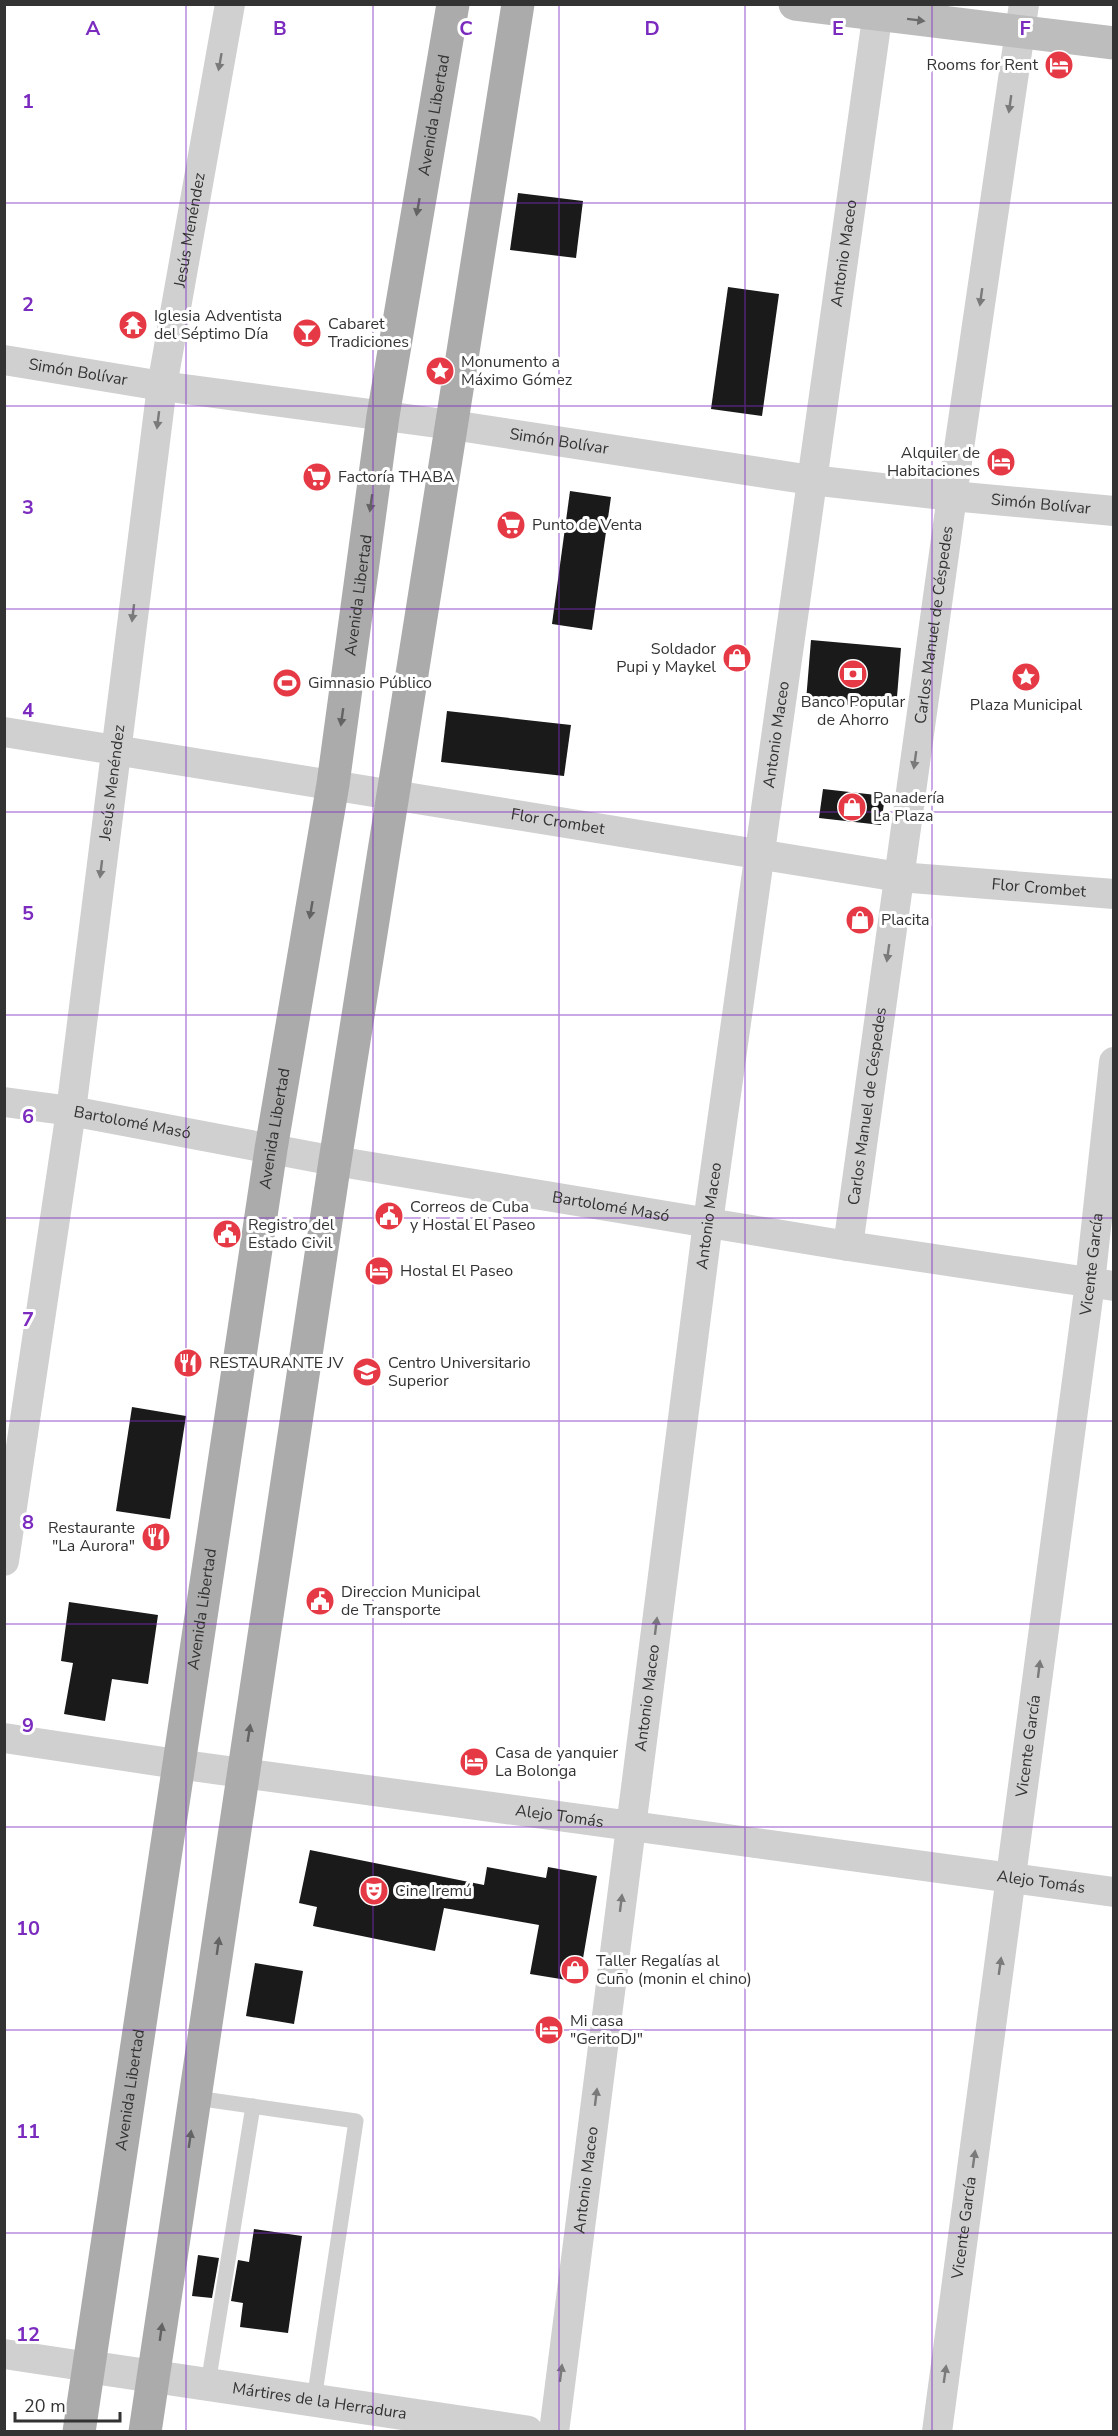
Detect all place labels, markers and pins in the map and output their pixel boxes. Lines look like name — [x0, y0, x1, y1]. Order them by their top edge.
hotel icon: Rooms for Rent — [1043, 49, 1075, 81]
place label: Rooms for Rent — [927, 54, 1038, 76]
place label: Iglesia Adventista del Séptimo Día — [154, 305, 282, 345]
temple icon: Iglesia Adventista del Séptimo Día — [117, 309, 149, 341]
place label: Cabaret Tradiciones — [328, 313, 409, 353]
bar icon: Cabaret Tradiciones — [291, 317, 323, 349]
place label: Monumento a Máximo Gómez — [461, 351, 572, 391]
place icon: Monumento a Máximo Gómez — [424, 355, 456, 387]
place label: Alquiler de Habitaciones — [887, 442, 980, 482]
hotel icon: Alquiler de Habitaciones — [985, 446, 1017, 478]
supermarket icon: Factoría THABA — [301, 461, 333, 493]
place label: Factoría THABA — [338, 466, 455, 488]
supermarket icon: Punto de Venta — [495, 509, 527, 541]
place label: Punto de Venta — [532, 514, 642, 536]
place label: Soldador Pupi y Maykel — [616, 638, 716, 678]
shop icon: Soldador Pupi y Maykel — [721, 642, 753, 674]
bank icon: Banco Popular de Ahorro — [837, 658, 869, 690]
place icon: Plaza Municipal — [1010, 661, 1042, 693]
sports icon: Gimnasio Público — [271, 667, 303, 699]
place label: Gimnasio Público — [308, 672, 432, 694]
place label: Banco Popular de Ahorro — [801, 691, 906, 731]
place label: Plaza Municipal — [970, 694, 1082, 716]
place label: Panadería La Plaza — [873, 787, 945, 827]
shop icon: Panadería La Plaza — [836, 791, 868, 823]
shop icon: Placita — [844, 904, 876, 936]
place label: Placita — [881, 909, 930, 931]
place label: Correos de Cuba y Hostal El Paseo — [410, 1196, 536, 1236]
public building icon: Correos de Cuba y Hostal El Paseo — [373, 1200, 405, 1232]
place label: Registro del Estado Civil — [248, 1214, 335, 1254]
public building icon: Registro del Estado Civil — [211, 1218, 243, 1250]
hotel icon: Hostal El Paseo — [363, 1255, 395, 1287]
place label: Hostal El Paseo — [400, 1260, 513, 1282]
restaurant icon: RESTAURANTE JV — [172, 1347, 204, 1379]
place label: RESTAURANTE JV — [209, 1352, 344, 1374]
place label: Centro Universitario Superior — [388, 1352, 531, 1392]
school or university icon: Centro Universitario Superior — [351, 1356, 383, 1388]
place label: Restaurante "La Aurora" — [48, 1517, 135, 1557]
restaurant icon: Restaurante "La Aurora" — [140, 1521, 172, 1553]
place label: Direccion Municipal de Transporte — [341, 1581, 481, 1621]
public building icon: Direccion Municipal de Transporte — [304, 1585, 336, 1617]
place label: Casa de yanquier La Bolonga — [495, 1742, 618, 1782]
hotel icon: Casa de yanquier La Bolonga — [458, 1746, 490, 1778]
theatre icon: Cine Iremú — [358, 1875, 390, 1907]
place label: Cine Iremú — [395, 1880, 472, 1902]
place label: Taller Regalías al Cuño (monin el chino) — [596, 1950, 752, 1990]
shop icon: Taller Regalías al Cuño (monin el chino) — [559, 1954, 591, 1986]
place label: Mi casa "GeritoDJ" — [570, 2010, 643, 2050]
hotel icon: Mi casa "GeritoDJ" — [533, 2014, 565, 2046]

